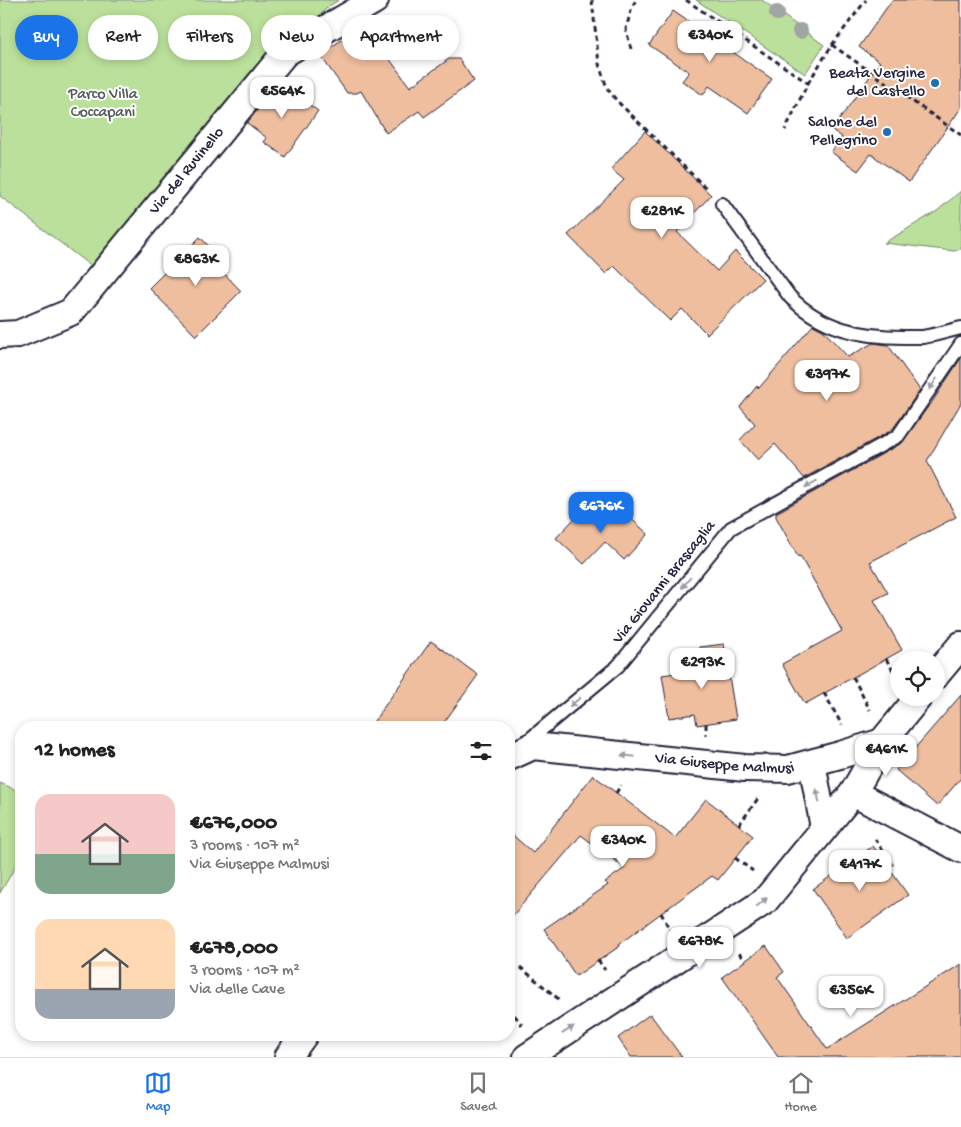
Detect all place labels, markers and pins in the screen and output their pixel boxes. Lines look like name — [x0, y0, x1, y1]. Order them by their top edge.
pin: €340K — [675, 20, 745, 63]
place label: Beata Vergine del Castello — [828, 65, 926, 102]
pin: €564K — [247, 76, 317, 119]
marker: Beata Vergine del Castello — [929, 77, 941, 89]
place label: Salone del Pellegrino — [808, 114, 877, 151]
marker: Salone del Pellegrino — [881, 126, 893, 138]
pin: €281K — [627, 196, 697, 239]
pin: €863K — [161, 244, 231, 287]
pin: €397K — [792, 360, 862, 402]
pin: €676K — [566, 492, 636, 534]
pin: €293K — [667, 648, 737, 690]
pin: €461K — [851, 734, 921, 777]
pin: €340K — [588, 826, 658, 868]
pin: €417K — [825, 850, 895, 892]
pin: €678K — [665, 926, 735, 969]
pin: €356K — [816, 976, 886, 1018]

